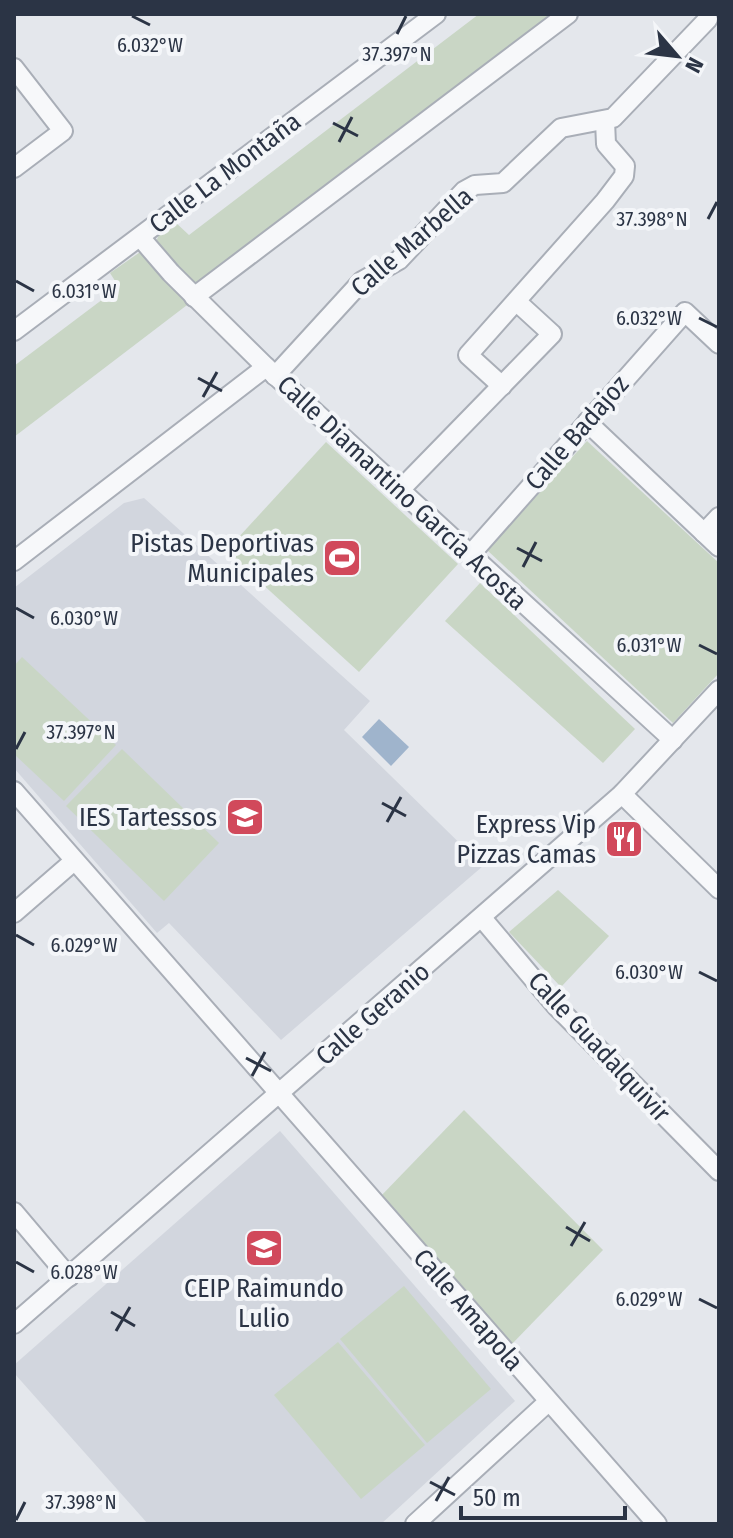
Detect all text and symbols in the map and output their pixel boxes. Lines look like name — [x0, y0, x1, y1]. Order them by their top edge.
north arrow — [637, 16, 717, 96]
text: 6.032°W — [117, 33, 183, 57]
text: 37.397°N — [362, 42, 432, 66]
text: N — [679, 53, 709, 77]
street label: Calle La Montaña — [143, 106, 307, 240]
street label: Calle Marbella — [345, 181, 479, 303]
text: 37.398°N — [616, 207, 688, 231]
text: 6.031°W — [52, 279, 116, 303]
text: 6.032°W — [616, 306, 682, 330]
street label: Calle Diamantino García Acosta — [271, 369, 533, 617]
street label: Calle Badajoz — [519, 369, 635, 497]
place label: Pistas Deportivas Municipales — [130, 528, 314, 589]
sports icon: Pistas Deportivas Municipales — [321, 537, 363, 579]
text: 6.030°W — [50, 606, 118, 630]
text: 6.031°W — [617, 633, 681, 657]
text: 37.397°N — [46, 720, 116, 744]
school or university icon: IES Tartessos — [224, 796, 266, 838]
place label: IES Tartessos — [79, 802, 217, 833]
place label: Express Vip Pizzas Camas — [457, 809, 596, 870]
restaurant icon: Express Vip Pizzas Camas — [603, 818, 645, 860]
text: 6.029°W — [51, 933, 117, 957]
street label: Calle Geranio — [310, 956, 436, 1072]
text: 6.030°W — [615, 960, 683, 984]
street label: Calle Guadalquivir — [522, 966, 676, 1128]
school or university icon: CEIP Raimundo Lulio — [243, 1227, 285, 1269]
street label: Calle Amapola — [407, 1243, 529, 1377]
text: 6.028°W — [50, 1260, 118, 1284]
place label: CEIP Raimundo Lulio — [184, 1273, 344, 1334]
text: 6.029°W — [616, 1287, 682, 1311]
scale bar — [461, 1470, 625, 1520]
text: 50 m — [473, 1484, 521, 1512]
text: 37.398°N — [45, 1490, 117, 1514]

